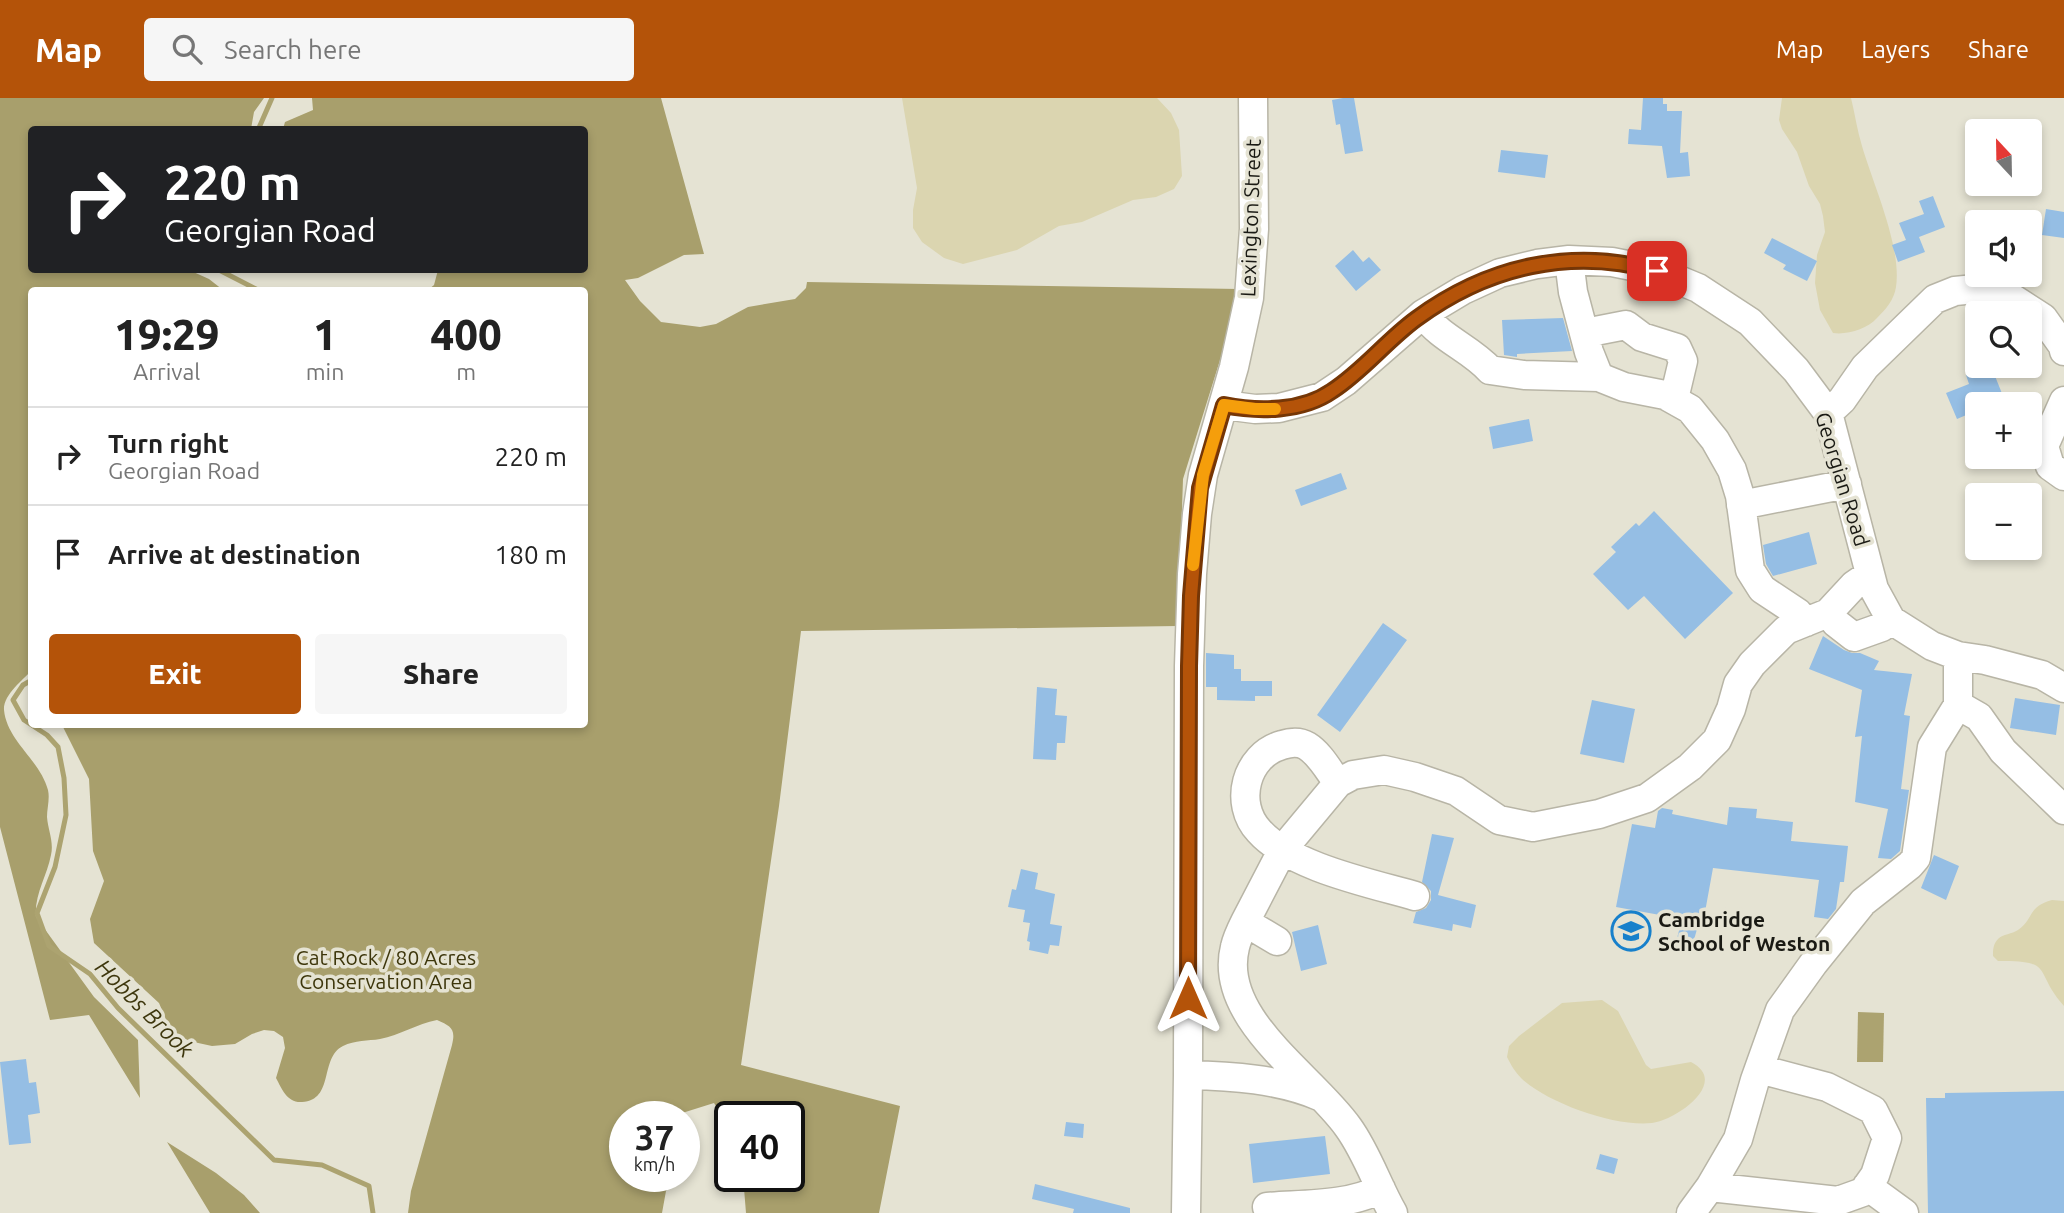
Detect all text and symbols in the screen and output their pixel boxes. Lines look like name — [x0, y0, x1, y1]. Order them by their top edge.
search box — [144, 18, 634, 81]
icon: search — [168, 30, 206, 68]
text: Map — [35, 31, 102, 68]
text: Search here — [224, 35, 362, 64]
text: Map — [1776, 36, 1823, 63]
text: Layers — [1861, 36, 1930, 63]
text: Share — [1968, 36, 2029, 63]
north arrow — [1965, 119, 2042, 196]
map controls — [1965, 119, 2042, 560]
street label: Lexington Street — [1235, 139, 1265, 297]
icon: right — [49, 154, 140, 245]
text: 220 m — [164, 154, 301, 209]
button: sound — [1965, 210, 2042, 287]
text: Georgian Road — [164, 212, 376, 248]
pin — [1627, 241, 1687, 301]
icon: arrive — [1638, 252, 1676, 290]
button: search — [1965, 301, 2042, 378]
text: 19:29 — [114, 311, 219, 358]
text: 1 — [313, 311, 337, 358]
text: 400 — [431, 311, 502, 358]
text: Arrival — [133, 359, 200, 384]
text: min — [306, 359, 344, 384]
text: m — [456, 359, 476, 384]
button: + — [1965, 392, 2042, 469]
street label: Georgian Road — [1811, 409, 1875, 549]
text: Turn right — [108, 429, 229, 458]
icon: right — [49, 437, 87, 475]
text: 220 m — [495, 442, 567, 471]
text: Georgian Road — [108, 458, 260, 483]
button: − — [1965, 483, 2042, 560]
icon: arrive — [49, 535, 87, 573]
text: Arrive at destination — [108, 540, 361, 569]
text: 180 m — [495, 540, 567, 569]
button: Exit — [49, 634, 301, 714]
button: Share — [315, 634, 567, 714]
place label: Cambridge School of Weston — [1658, 907, 1830, 955]
school or university icon: Cambridge School of Weston — [1610, 910, 1652, 952]
park label: Cat Rock / 80 Acres Conservation Area — [296, 945, 476, 993]
water label: Hobbs Brook — [91, 954, 199, 1062]
position arrow — [1151, 961, 1225, 1035]
speed limit sign: 40 — [714, 1101, 805, 1192]
text: 37 — [635, 1117, 674, 1157]
text: km/h — [634, 1154, 675, 1174]

